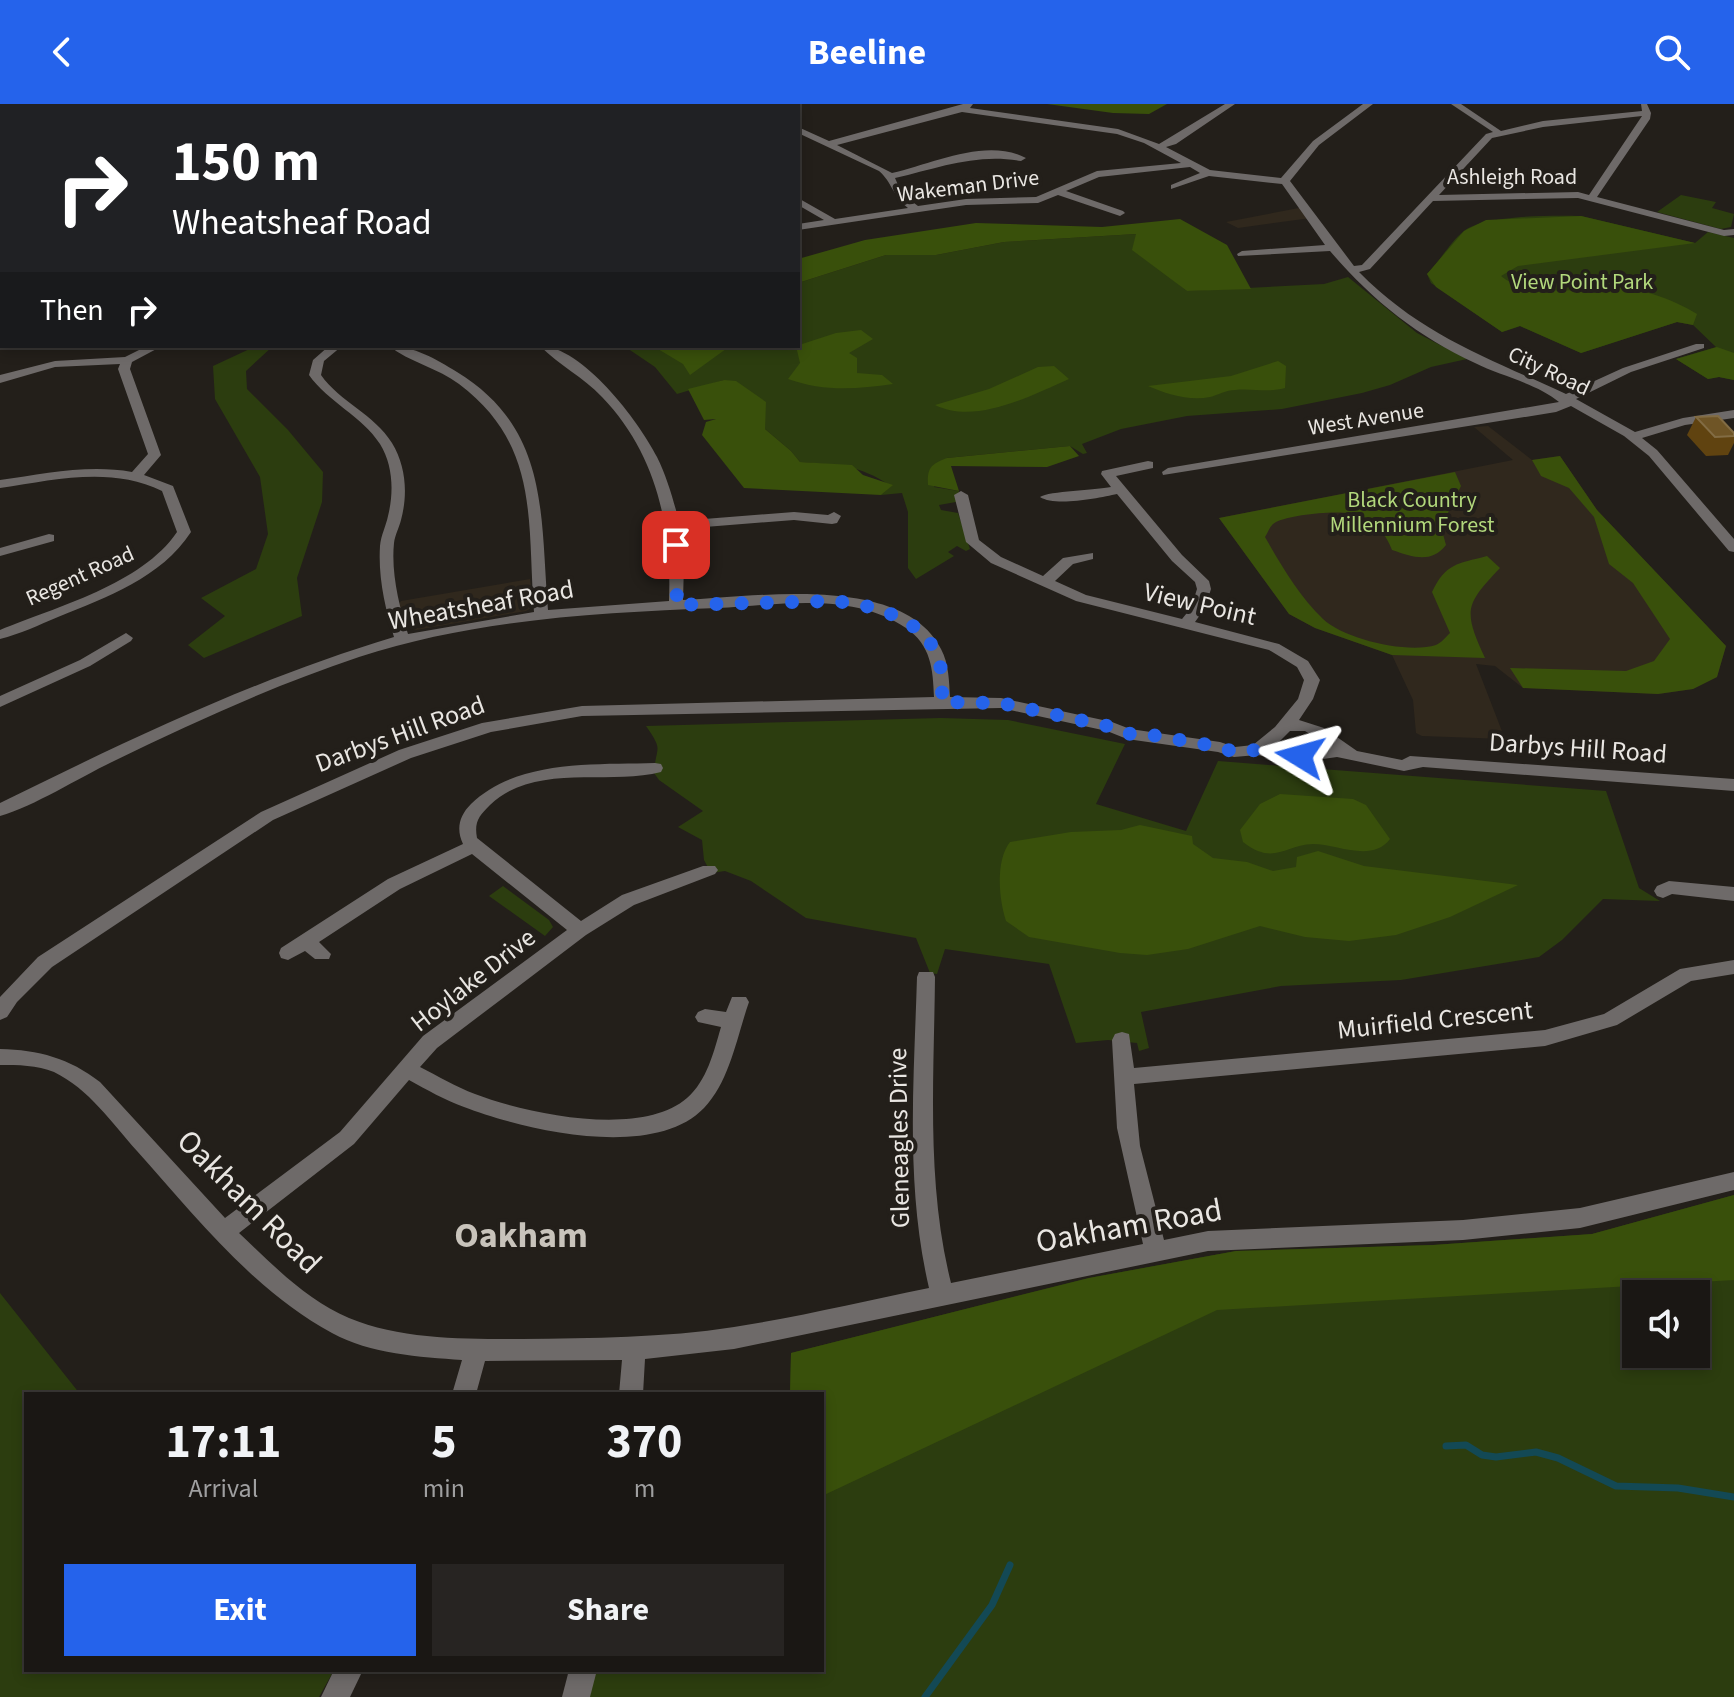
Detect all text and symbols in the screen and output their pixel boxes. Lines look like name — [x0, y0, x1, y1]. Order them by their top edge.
text: Beeline — [808, 27, 926, 78]
icon: back — [40, 30, 84, 74]
icon: search — [1650, 30, 1694, 74]
text: 150 m — [172, 123, 320, 202]
icon: right — [40, 136, 144, 240]
street label: Wakeman Drive — [895, 161, 1041, 211]
street label: Ashleigh Road — [1447, 161, 1577, 193]
text: Wheatsheaf Road — [172, 197, 432, 248]
park label: View Point Park — [1511, 266, 1653, 298]
icon: right — [120, 288, 164, 332]
text: Then — [40, 289, 104, 332]
street label: City Road — [1503, 338, 1595, 404]
street label: West Avenue — [1306, 394, 1426, 444]
park label: Black Country Millennium Forest — [1330, 484, 1495, 541]
pin — [642, 511, 710, 579]
icon: arrive — [654, 523, 698, 567]
street label: Regent Road — [21, 538, 139, 614]
street label: Wheatsheaf Road — [385, 570, 577, 640]
street label: View Point — [1140, 573, 1260, 635]
street label: Darbys Hill Road — [310, 686, 490, 782]
position arrow — [1258, 714, 1342, 798]
street label: Darbys Hill Road — [1488, 723, 1668, 773]
street label: Hoylake Drive — [403, 919, 543, 1041]
street label: Muirfield Crescent — [1335, 991, 1535, 1049]
street label: Gleneagles Drive — [879, 1047, 919, 1229]
street label: Oakham Road — [166, 1119, 332, 1285]
street label: Oakham Road — [1032, 1187, 1226, 1265]
district label: Oakham — [454, 1210, 588, 1261]
map controls — [1622, 1280, 1710, 1368]
button: sound — [1622, 1280, 1710, 1368]
text: 17:11 — [165, 1408, 281, 1476]
text: 5 — [431, 1408, 457, 1476]
text: 370 — [606, 1408, 682, 1476]
text: Arrival — [188, 1470, 258, 1507]
text: min — [423, 1470, 465, 1507]
text: m — [634, 1470, 655, 1507]
button: Exit — [64, 1564, 416, 1656]
button: Share — [432, 1564, 784, 1656]

